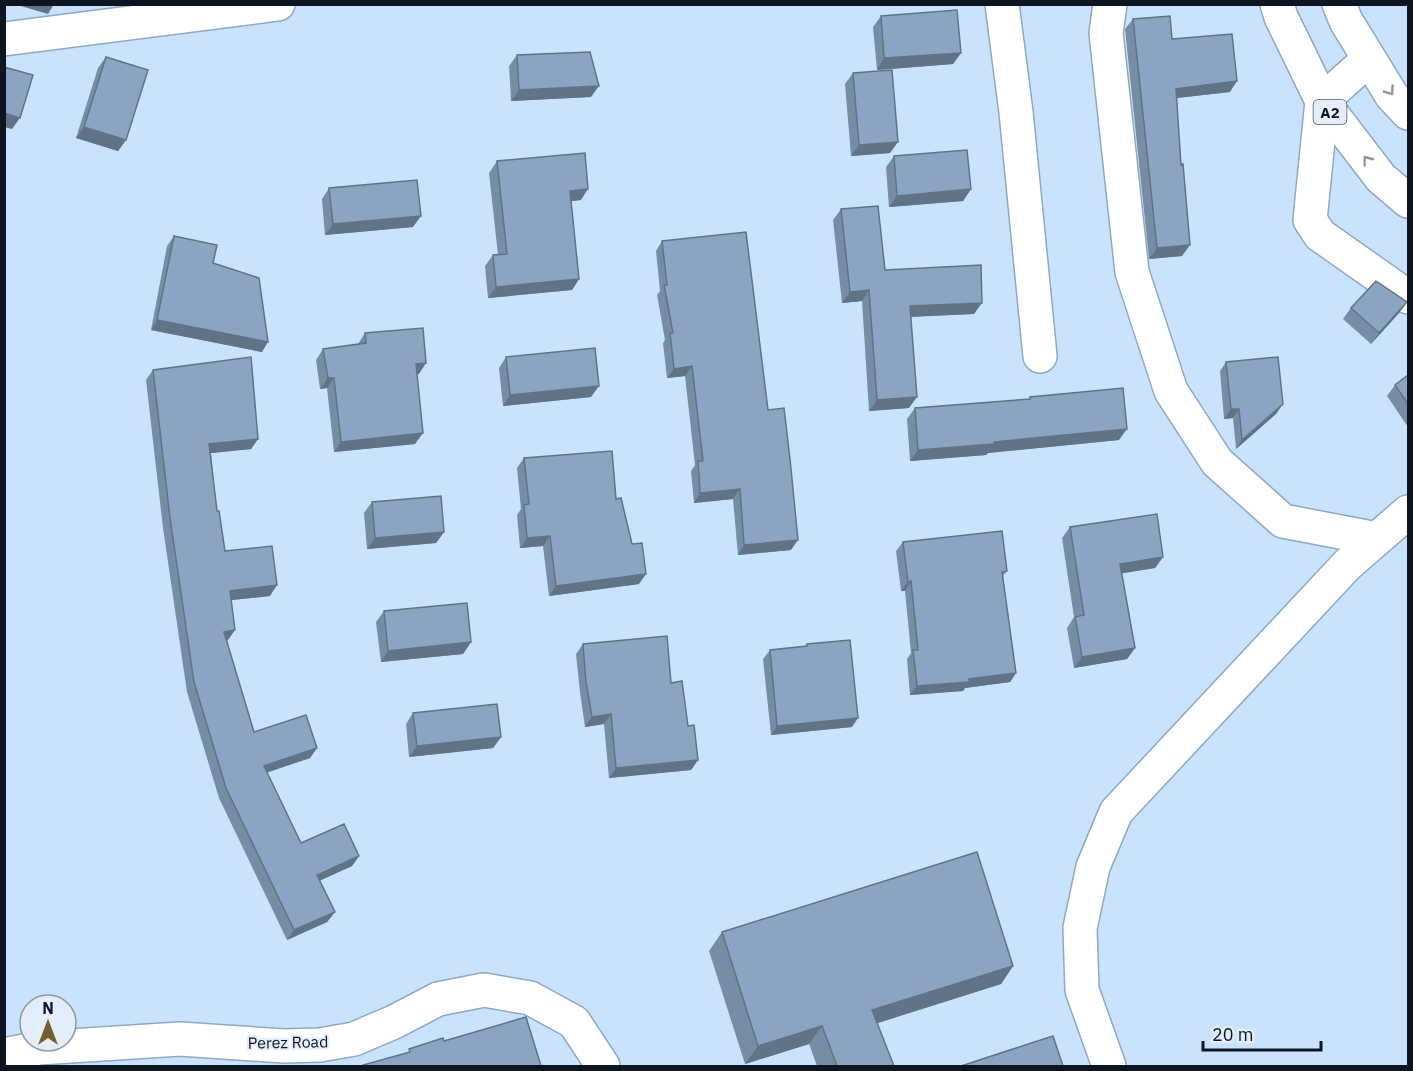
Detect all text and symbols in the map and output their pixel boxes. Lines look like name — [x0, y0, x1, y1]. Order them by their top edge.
one-way arrow — [1383, 84, 1394, 95]
road number: A2 — [1314, 100, 1346, 124]
one-way arrow — [1363, 156, 1374, 167]
north arrow — [18, 993, 78, 1053]
text: N — [42, 998, 54, 1018]
scale bar — [1203, 1014, 1322, 1052]
text: 20 m — [1212, 1023, 1254, 1046]
street label: Perez Road — [248, 1031, 328, 1053]

